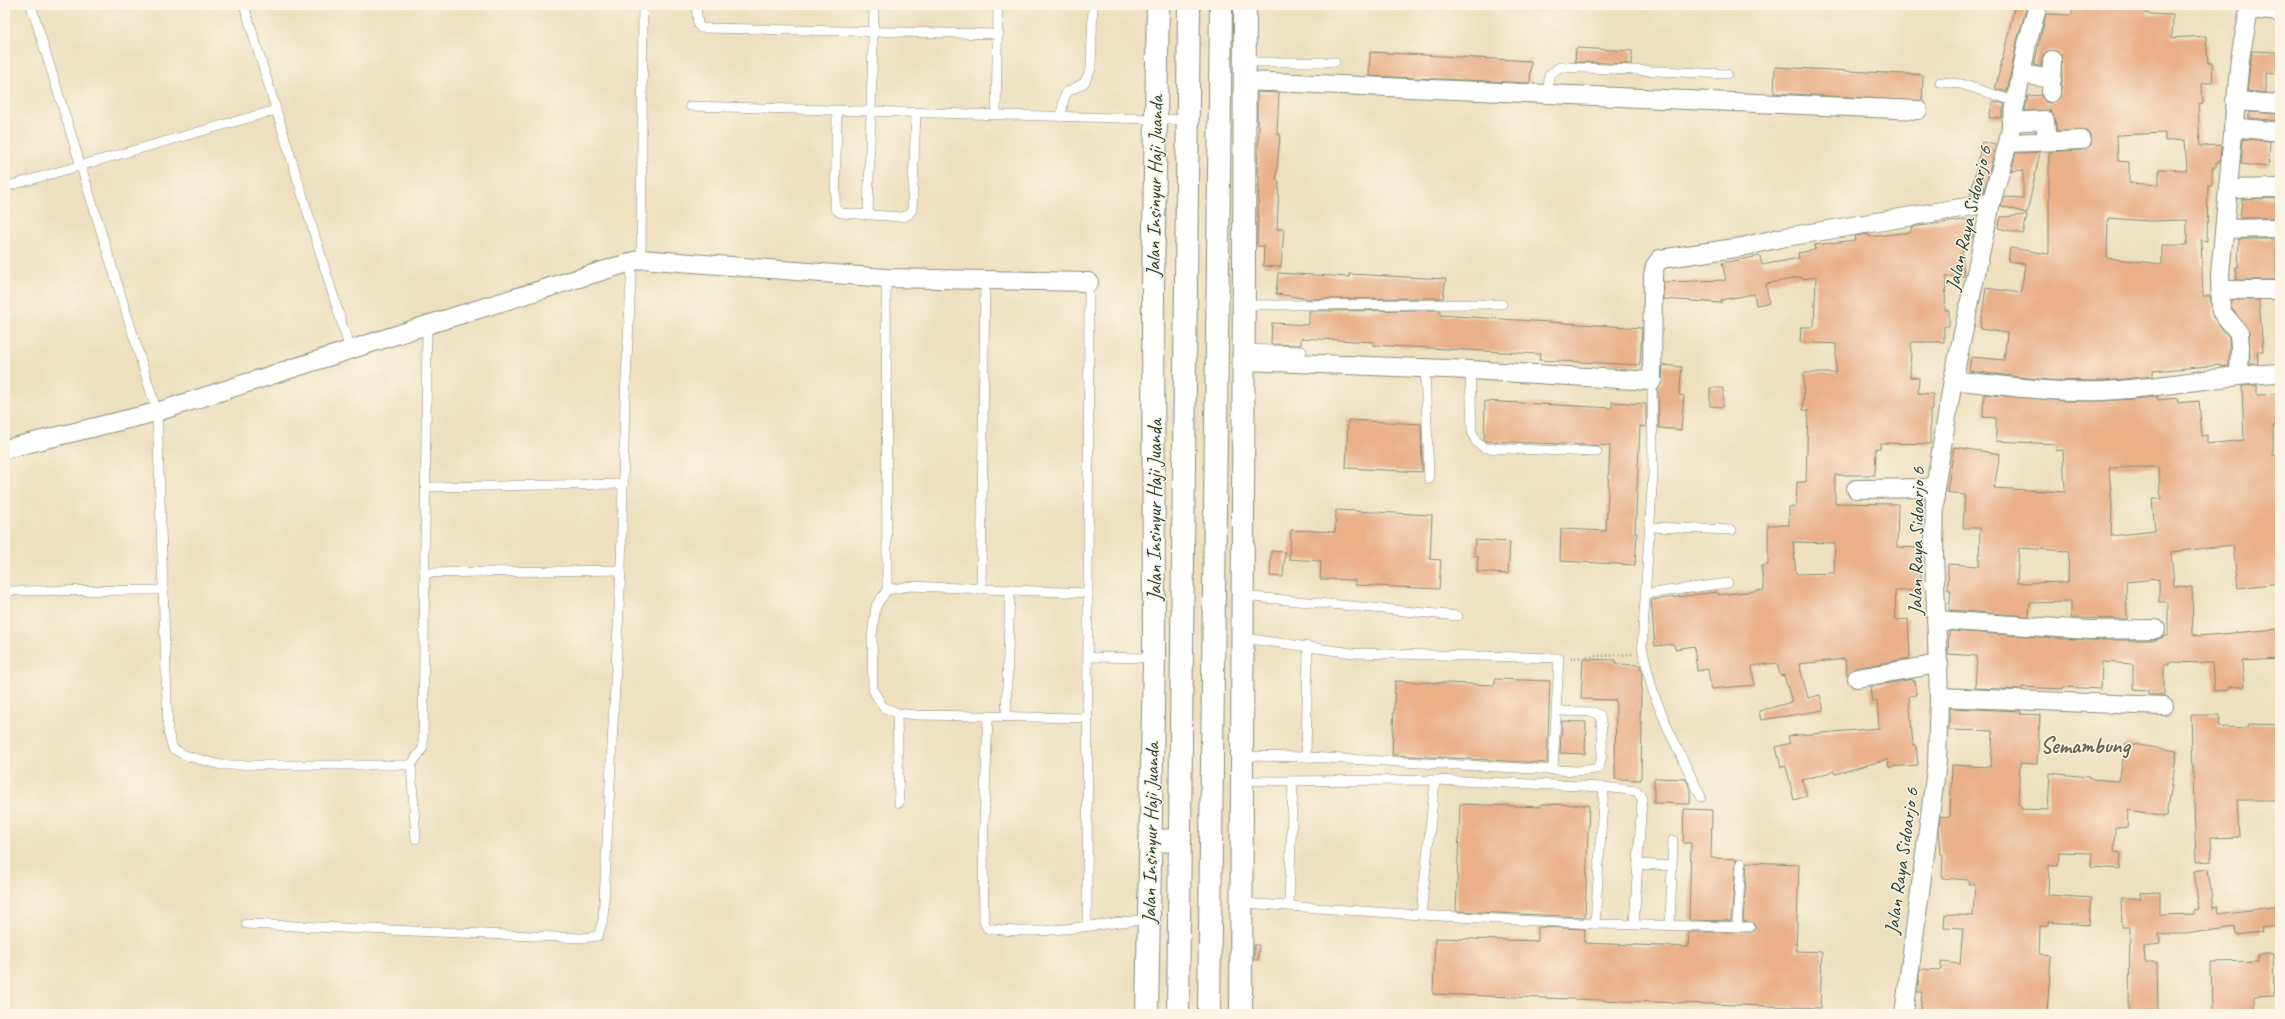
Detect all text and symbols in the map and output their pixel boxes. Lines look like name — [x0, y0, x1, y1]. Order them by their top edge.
street label: Jalan Insinyur Haji Juanda — [1140, 93, 1169, 278]
street label: Jalan Raya Sidoarjo 6 — [1939, 142, 1997, 294]
street label: Jalan Insinyur Haji Juanda — [1142, 418, 1167, 602]
street label: Jalan Raya Sidoarjo 6 — [1903, 466, 1930, 616]
district label: Semambung — [2041, 732, 2131, 760]
street label: Jalan Insinyur Haji Juanda — [1136, 740, 1165, 925]
street label: Jalan Raya Sidoarjo 6 — [1879, 785, 1924, 937]

